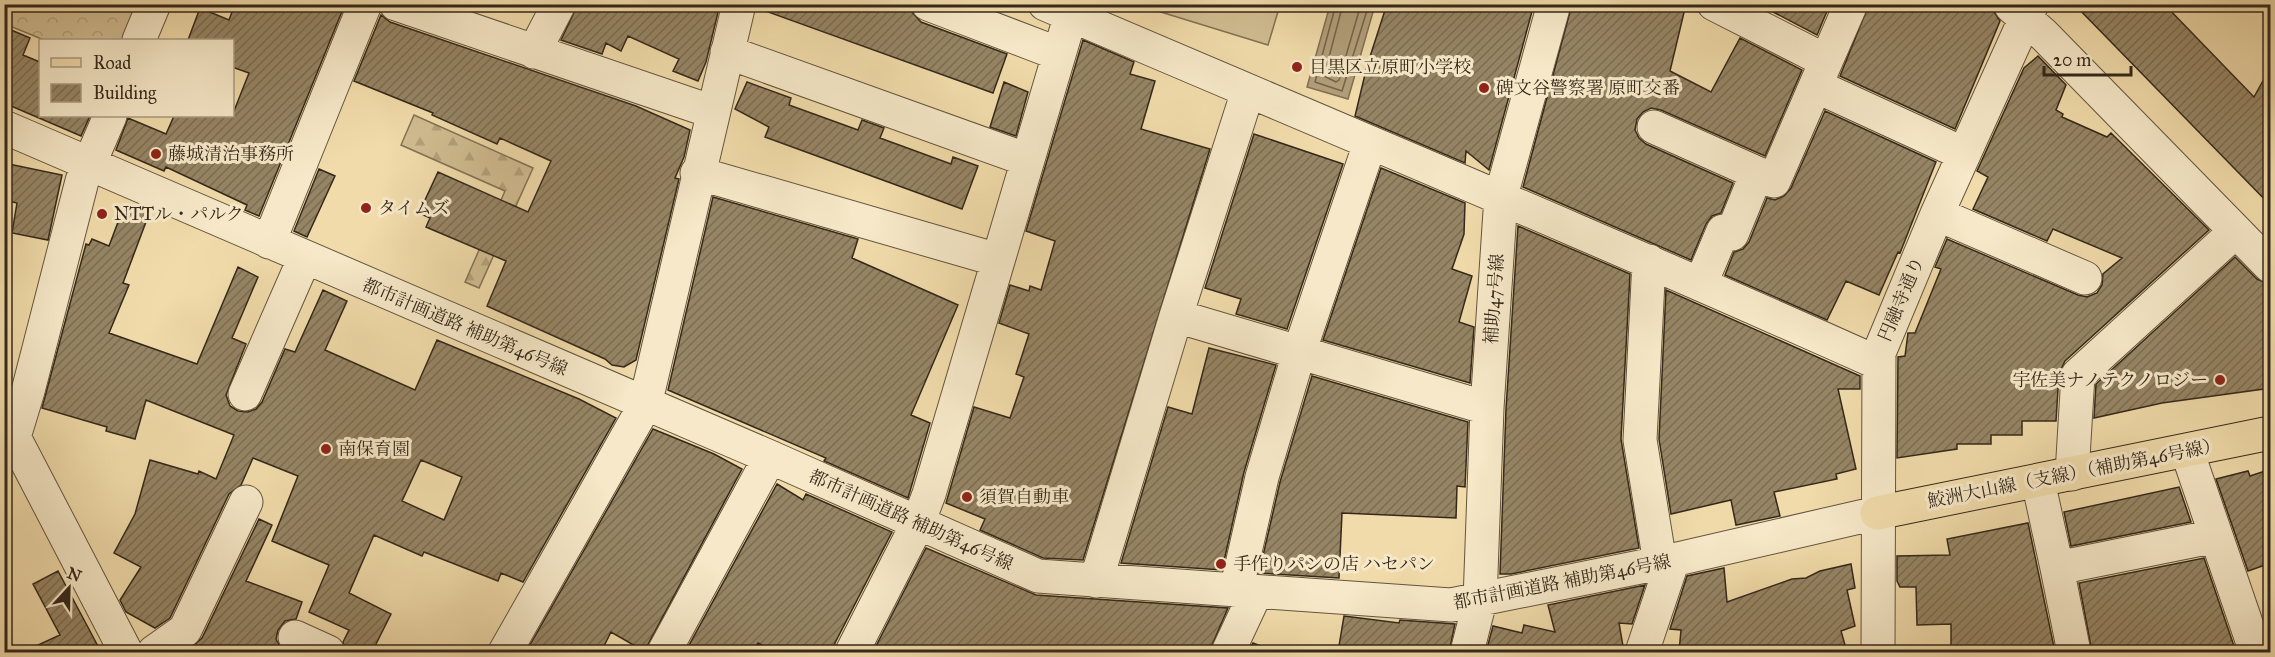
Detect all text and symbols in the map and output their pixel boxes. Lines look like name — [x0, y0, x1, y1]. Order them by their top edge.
legend — [39, 39, 234, 117]
scale bar — [2044, 39, 2131, 77]
text: 20 m — [2053, 49, 2091, 71]
text: Road — [93, 52, 131, 74]
place label: 目黒区立原町小学校 — [1309, 56, 1471, 78]
marker: 目黒区立原町小学校 — [1290, 60, 1304, 74]
place label: 碑文谷警察署 原町交番 — [1496, 77, 1680, 99]
marker: 碑文谷警察署 原町交番 — [1477, 81, 1491, 95]
text: Building — [93, 82, 157, 105]
place label: 藤城清治事務所 — [168, 143, 294, 165]
marker: 藤城清治事務所 — [149, 147, 163, 161]
place label: タイムズ — [378, 197, 450, 219]
marker: タイムズ — [359, 201, 373, 215]
place label: NTTル・パルク — [114, 203, 244, 225]
marker: NTTル・パルク — [95, 207, 109, 221]
street label: 補助47号線 — [1480, 253, 1508, 345]
street label: 円融寺通り — [1873, 253, 1929, 345]
street label: 都市計画道路 補助第46号線 — [359, 274, 571, 380]
place label: 宇佐美ナノテクノロジー — [2012, 369, 2208, 391]
marker: 宇佐美ナノテクノロジー — [2213, 373, 2227, 387]
street label: 鮫洲大山線（支線）（補助第46号線） — [1926, 434, 2222, 512]
place label: 南保育園 — [338, 438, 410, 460]
marker: 南保育園 — [319, 442, 333, 456]
street label: 都市計画道路 補助第46号線 — [806, 465, 1016, 575]
place label: 須賀自動車 — [979, 486, 1069, 508]
marker: 須賀自動車 — [960, 490, 974, 504]
street label: 都市計画道路 補助第46号線 — [1451, 550, 1673, 614]
place label: 手作りパンの店 ハセパン — [1233, 553, 1435, 575]
marker: 手作りパンの店 ハセパン — [1214, 557, 1228, 571]
north arrow — [39, 558, 99, 618]
text: N — [65, 563, 85, 586]

